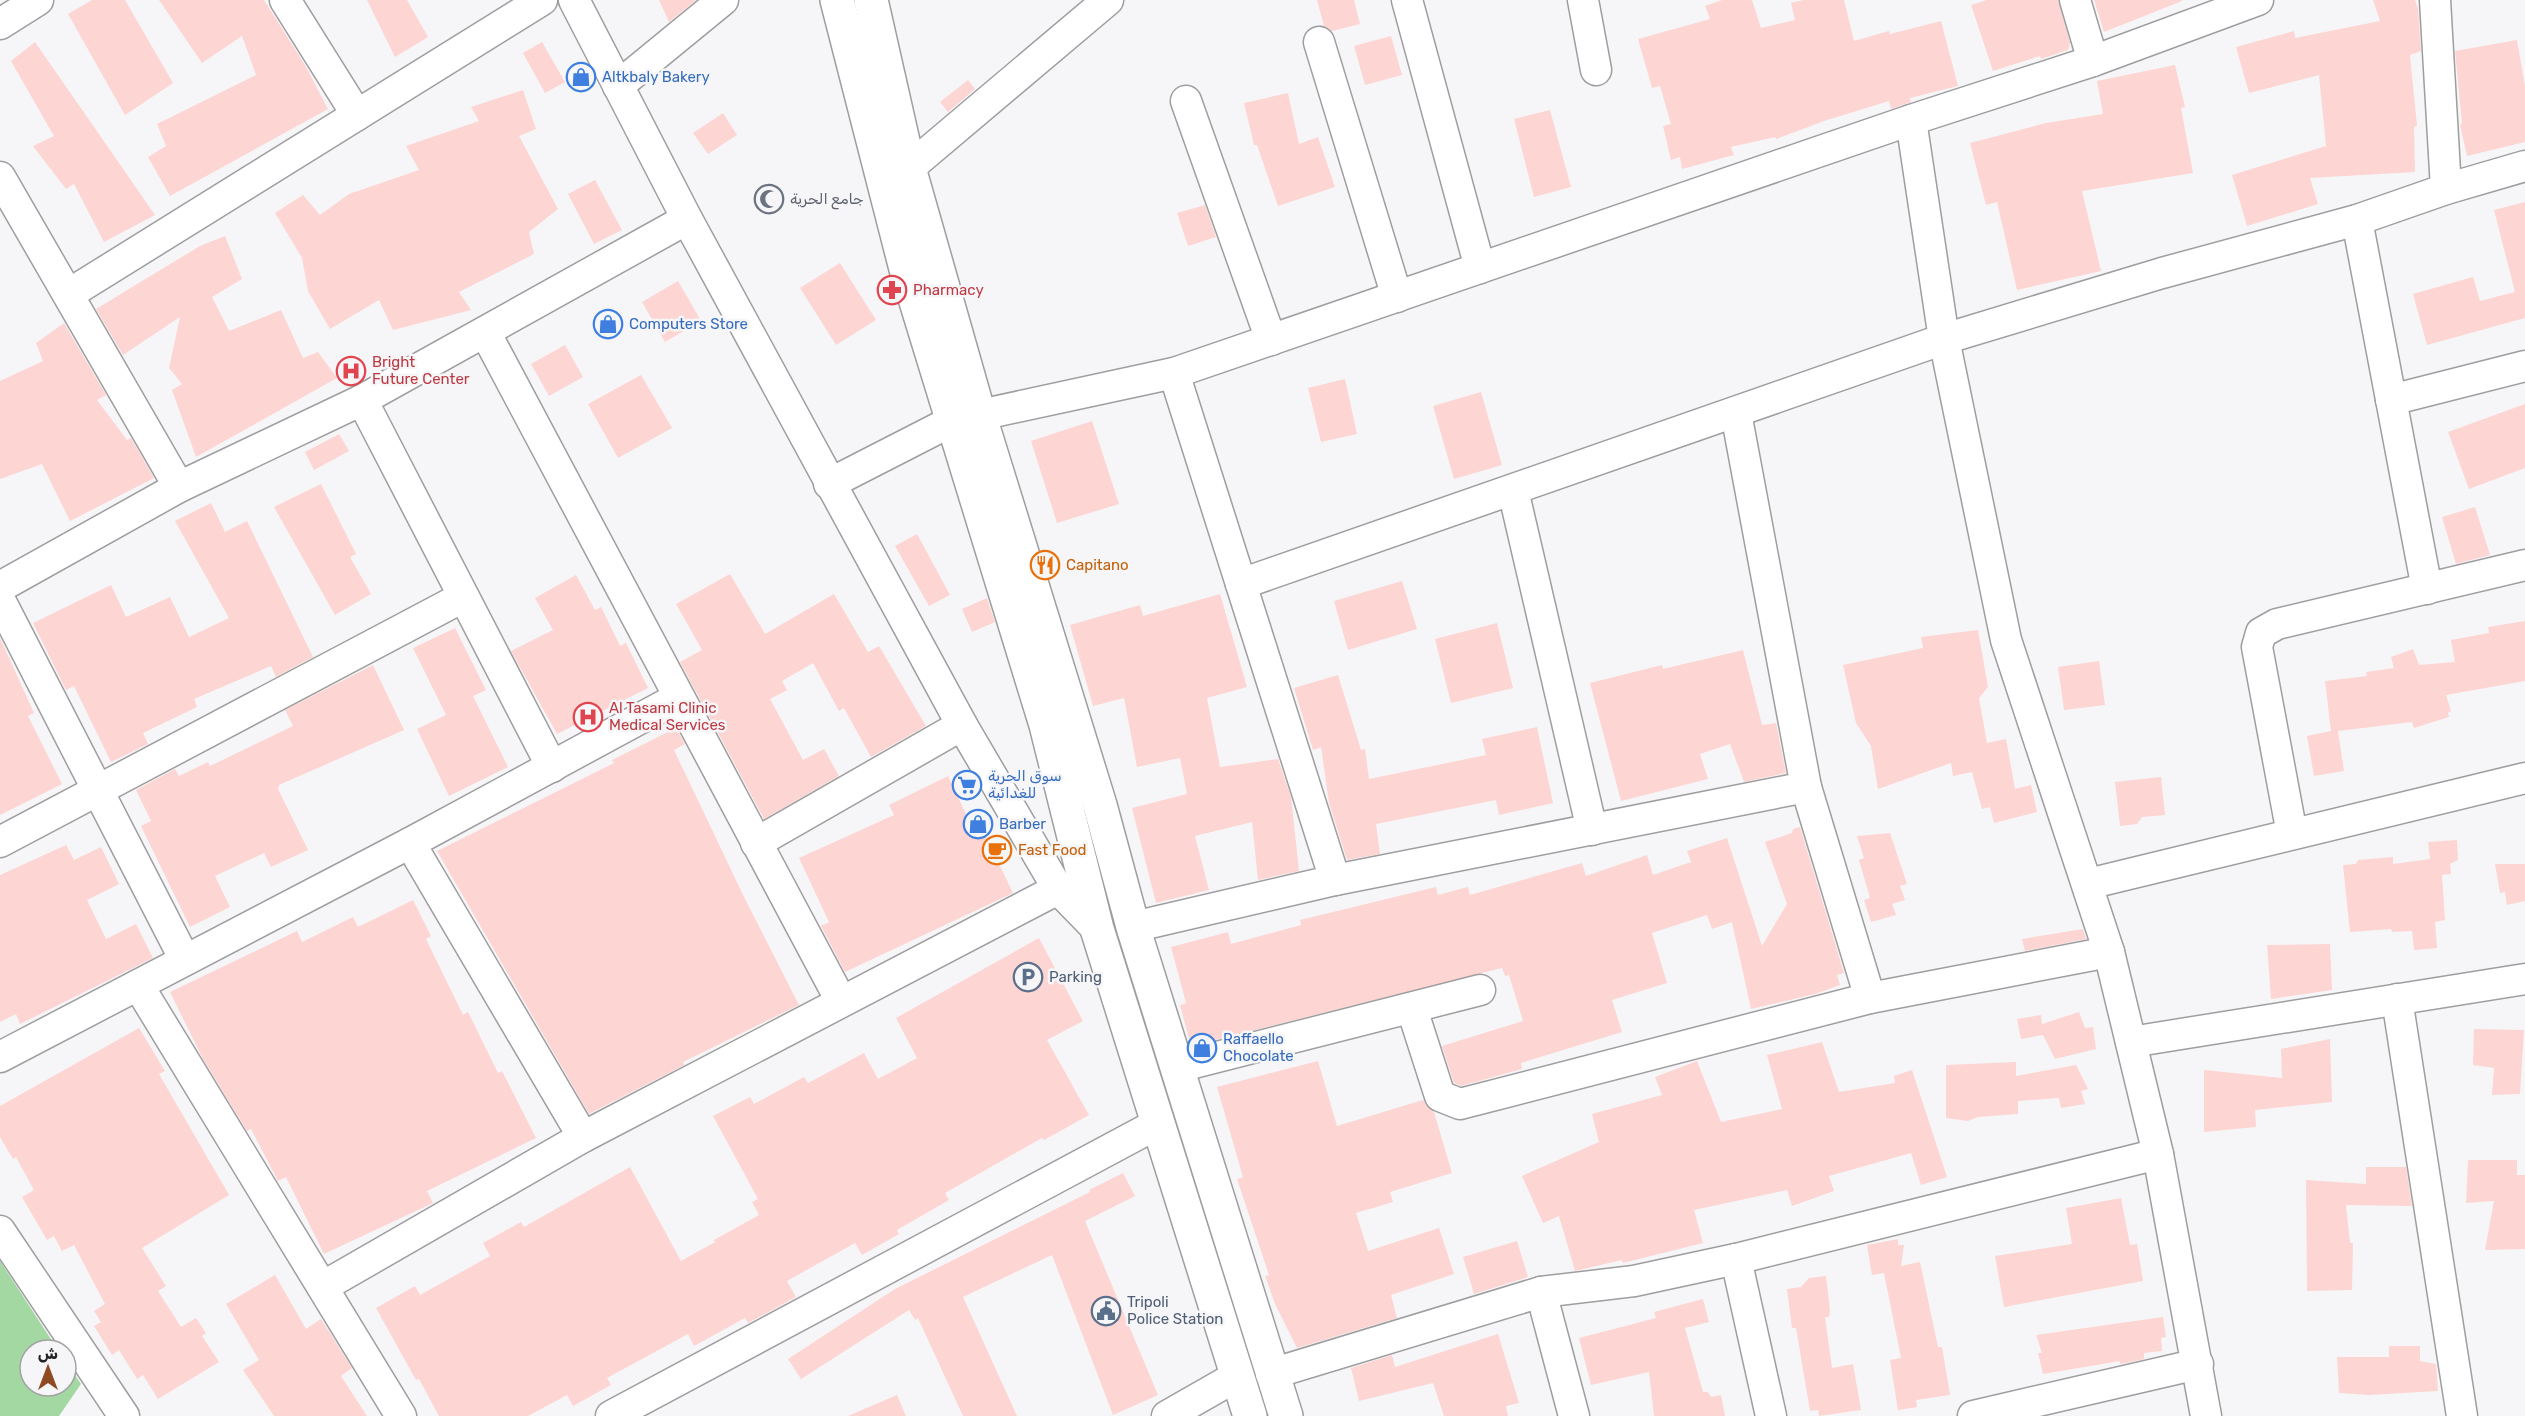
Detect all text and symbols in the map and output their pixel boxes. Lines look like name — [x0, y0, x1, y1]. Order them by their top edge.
shop icon: Altkbaly Bakery — [565, 61, 597, 93]
place label: Altkbaly Bakery — [602, 68, 710, 86]
mosque icon: جامع الحرية — [753, 183, 785, 215]
place label: جامع الحرية — [790, 190, 863, 210]
pharmacy icon: Pharmacy — [876, 274, 908, 306]
place label: Pharmacy — [913, 281, 984, 299]
shop icon: Computers Store — [592, 308, 624, 340]
place label: Computers Store — [629, 315, 748, 333]
place label: Bright Future Center — [372, 353, 470, 388]
hospital icon: Bright Future Center — [335, 355, 367, 387]
restaurant icon: Capitano — [1029, 549, 1061, 581]
place label: Capitano — [1066, 556, 1129, 574]
place label: Al Tasami Clinic Medical Services — [609, 699, 726, 734]
hospital icon: Al Tasami Clinic Medical Services — [572, 701, 604, 733]
place label: سوق الحرية للغدائية — [988, 767, 1062, 802]
supermarket icon: سوق الحرية للغدائية — [951, 769, 983, 801]
shop icon: Barber — [962, 808, 994, 840]
place label: Barber — [999, 815, 1046, 833]
cafe icon: Fast Food — [981, 834, 1013, 866]
place label: Fast Food — [1018, 841, 1087, 859]
parking icon: Parking — [1012, 961, 1044, 993]
place label: Parking — [1049, 968, 1102, 986]
place label: Raffaello Chocolate — [1223, 1030, 1294, 1065]
shop icon: Raffaello Chocolate — [1186, 1032, 1218, 1064]
place label: Tripoli Police Station — [1127, 1293, 1223, 1328]
public building icon: Tripoli Police Station — [1090, 1295, 1122, 1327]
north arrow — [18, 1338, 78, 1398]
text: ش — [38, 1344, 58, 1363]

